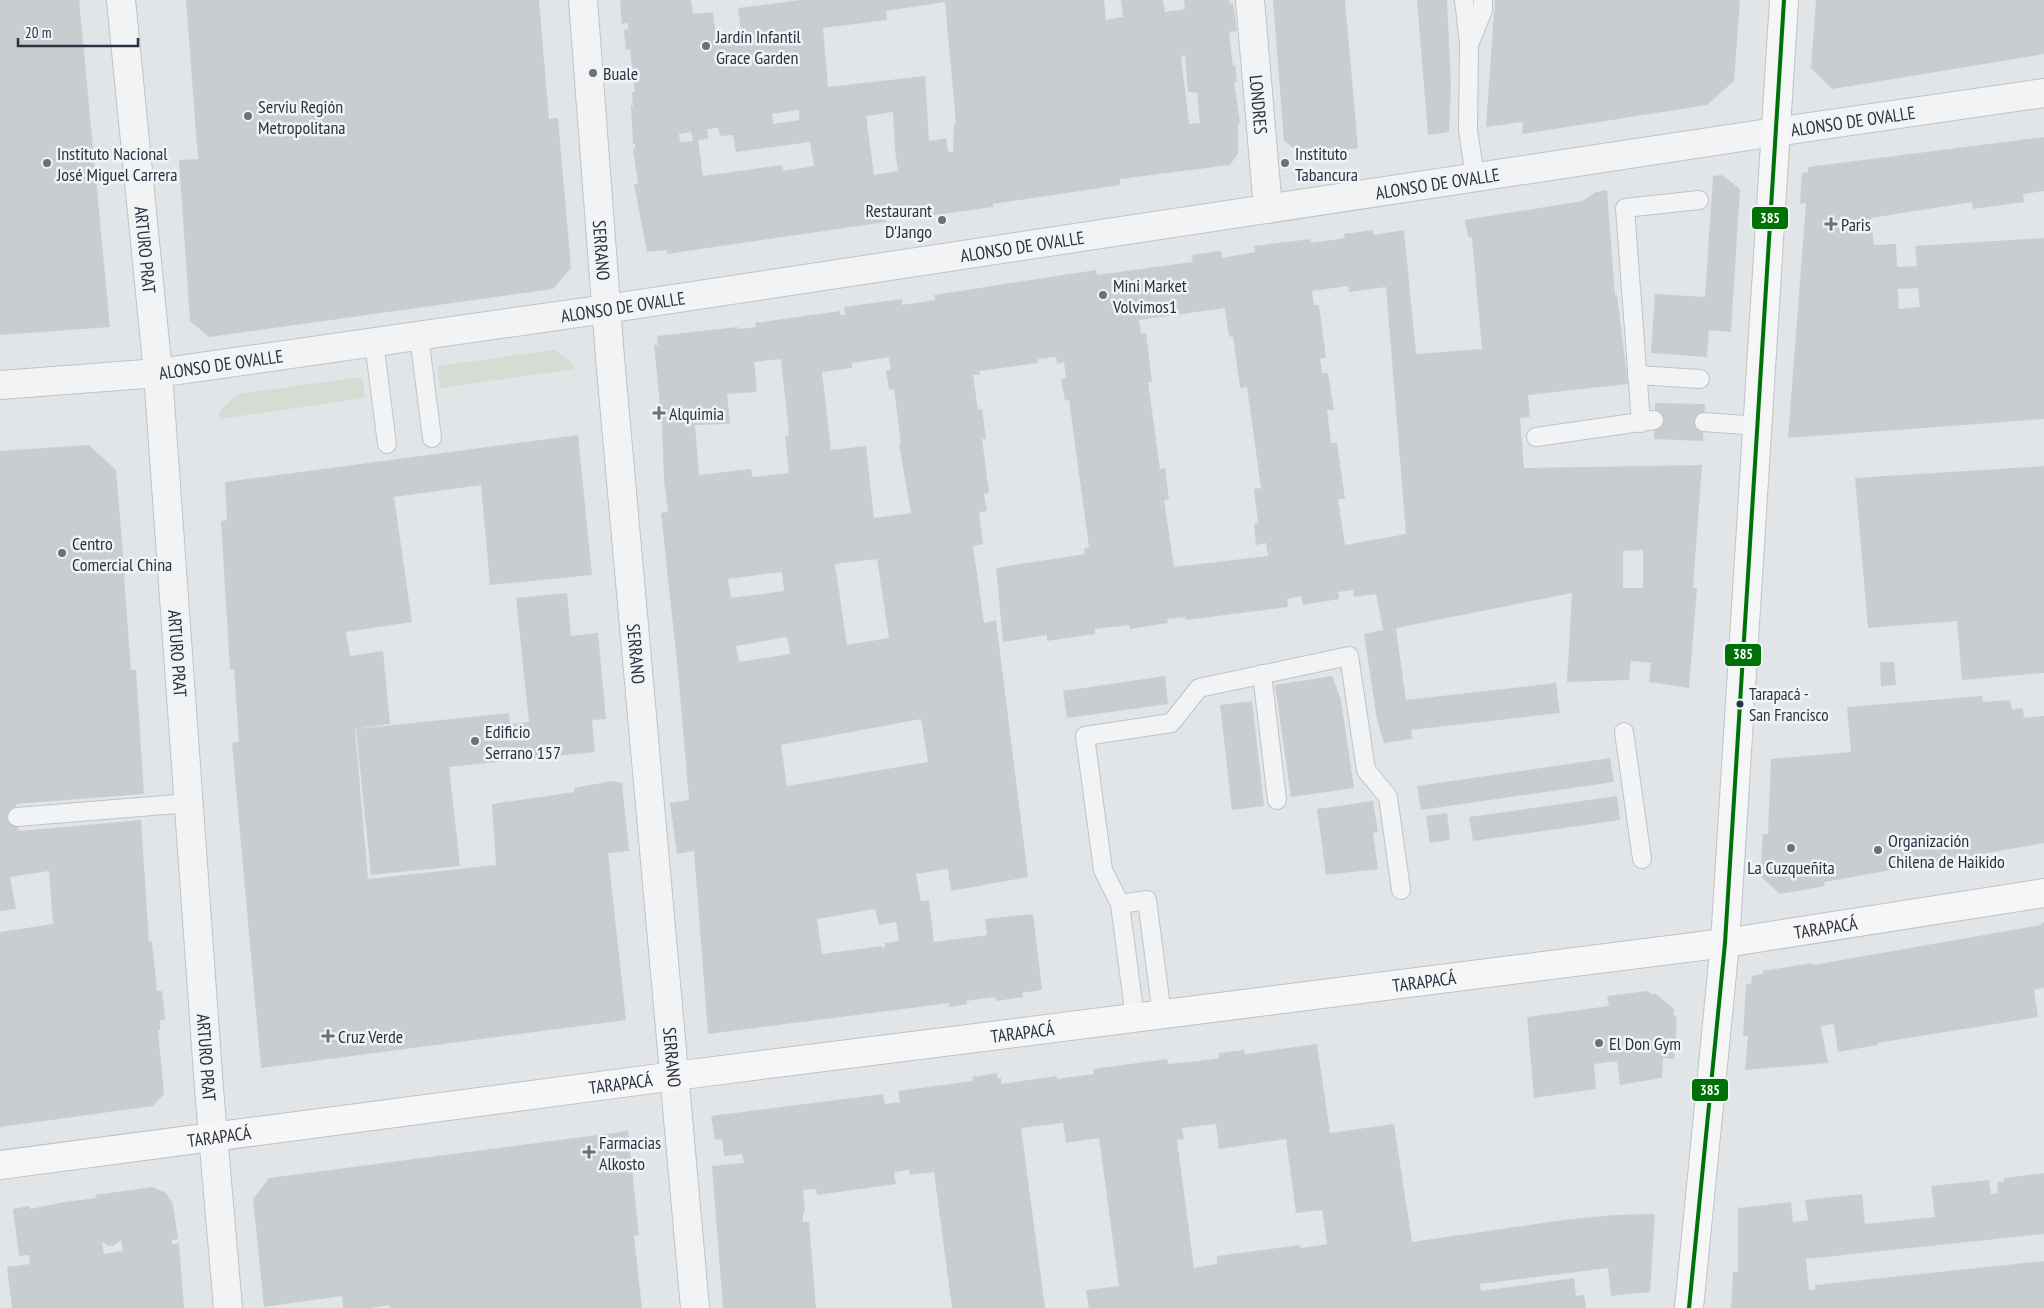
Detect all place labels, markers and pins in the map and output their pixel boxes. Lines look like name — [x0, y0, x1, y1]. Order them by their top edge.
place label: Jardín Infantil Grace Garden — [715, 25, 802, 69]
marker: Jardín Infantil Grace Garden — [700, 40, 712, 52]
place label: Buale — [603, 62, 638, 85]
marker: Buale — [587, 67, 599, 79]
place label: Serviu Región Metropolitana — [258, 95, 346, 139]
marker: Serviu Región Metropolitana — [242, 110, 254, 122]
place label: Instituto Nacional José Miguel Carrera — [56, 142, 178, 186]
place label: Instituto Tabancura — [1295, 142, 1358, 186]
marker: Instituto Nacional José Miguel Carrera — [41, 157, 53, 169]
marker: Instituto Tabancura — [1279, 157, 1291, 169]
place label: Restaurant D'Jango — [866, 199, 932, 243]
place label: Paris — [1841, 213, 1871, 236]
marker: Restaurant D'Jango — [936, 214, 948, 226]
marker: Paris — [1825, 218, 1837, 230]
place label: Mini Market Volvimos1 — [1112, 274, 1187, 318]
marker: Mini Market Volvimos1 — [1097, 289, 1109, 301]
place label: Alquimia — [669, 402, 724, 425]
marker: Alquimia — [653, 407, 665, 419]
place label: Centro Comercial China — [72, 532, 172, 576]
marker: Centro Comercial China — [56, 547, 68, 559]
place label: Tarapacá - San Francisco — [1749, 683, 1829, 726]
marker: Tarapacá - San Francisco — [1735, 699, 1745, 709]
place label: Edificio Serrano 157 — [485, 720, 561, 764]
marker: Edificio Serrano 157 — [469, 735, 481, 747]
place label: Organización Chilena de Haikido — [1888, 829, 2005, 873]
marker: La Cuzqueñita — [1785, 842, 1797, 854]
marker: Organización Chilena de Haikido — [1872, 844, 1884, 856]
place label: La Cuzqueñita — [1747, 856, 1835, 879]
place label: Cruz Verde — [338, 1025, 403, 1048]
marker: Cruz Verde — [322, 1030, 334, 1042]
place label: El Don Gym — [1609, 1032, 1681, 1055]
marker: El Don Gym — [1593, 1037, 1605, 1049]
place label: Farmacias Alkosto — [599, 1131, 661, 1175]
marker: Farmacias Alkosto — [583, 1146, 595, 1158]

